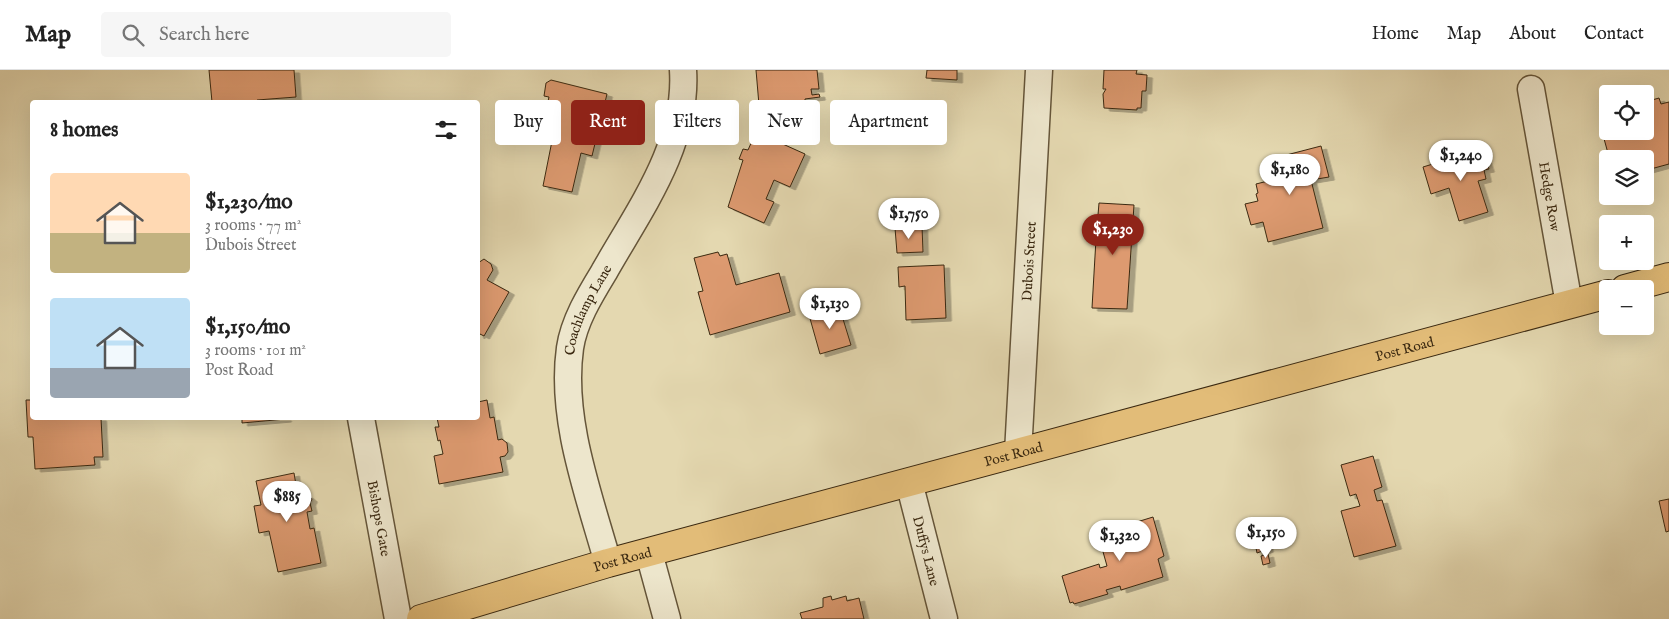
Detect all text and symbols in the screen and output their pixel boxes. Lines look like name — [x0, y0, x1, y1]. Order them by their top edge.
search box — [101, 12, 451, 57]
text: Map — [25, 19, 71, 50]
icon: search — [119, 21, 147, 49]
text: Search here — [159, 23, 250, 47]
text: Home — [1372, 23, 1419, 46]
text: Map — [1447, 23, 1481, 46]
text: About — [1509, 23, 1556, 46]
text: Contact — [1584, 23, 1644, 46]
map controls — [1599, 85, 1654, 335]
button: locate — [1599, 85, 1654, 140]
chip: Buy — [495, 100, 561, 145]
chip: Rent — [571, 100, 645, 145]
chip: Filters — [655, 100, 739, 145]
chip: New — [749, 100, 820, 145]
chip: Apartment — [830, 100, 947, 145]
icon: filters — [432, 116, 460, 144]
text: 8 homes — [50, 117, 118, 144]
pin: $1,240 — [1420, 140, 1502, 182]
text: $1,240 — [1440, 146, 1482, 166]
button: layers — [1599, 150, 1654, 205]
pin: $1,180 — [1249, 154, 1331, 196]
text: $1,180 — [1270, 160, 1310, 180]
street label: Hedge Row — [1534, 160, 1564, 233]
text: $1,230/mo — [205, 189, 293, 216]
icon: home — [90, 193, 150, 253]
pin: $1,750 — [868, 198, 950, 240]
text: $1,750 — [889, 204, 929, 224]
pin: $1,230 — [1072, 214, 1154, 256]
button: + — [1599, 215, 1654, 270]
text: 3 rooms · 77 m² — [205, 216, 301, 236]
text: $1,230 — [1093, 220, 1133, 240]
street label: Dubois Street — [1018, 221, 1041, 302]
text: Dubois Street — [205, 236, 296, 256]
street label: Coachlamp Lane — [561, 261, 617, 356]
button: − — [1599, 280, 1654, 335]
pin: $1,130 — [789, 288, 871, 330]
text: $1,130 — [811, 294, 849, 314]
text: $1,150/mo — [205, 314, 290, 341]
icon: home — [90, 318, 150, 378]
street label: Post Road — [1374, 333, 1436, 366]
text: 3 rooms · 101 m² — [205, 341, 306, 361]
text: Post Road — [205, 361, 273, 381]
street label: Post Road — [982, 438, 1045, 471]
street label: Bishops Gate — [363, 479, 394, 559]
pin: $885 — [257, 480, 317, 523]
text: $885 — [273, 487, 301, 507]
street label: Duffys Lane — [908, 514, 943, 589]
pin: $1,150 — [1225, 516, 1307, 559]
pin: $1,320 — [1079, 520, 1161, 562]
text: $1,150 — [1247, 523, 1285, 543]
text: $1,320 — [1100, 526, 1140, 546]
street label: Post Road — [591, 544, 654, 577]

